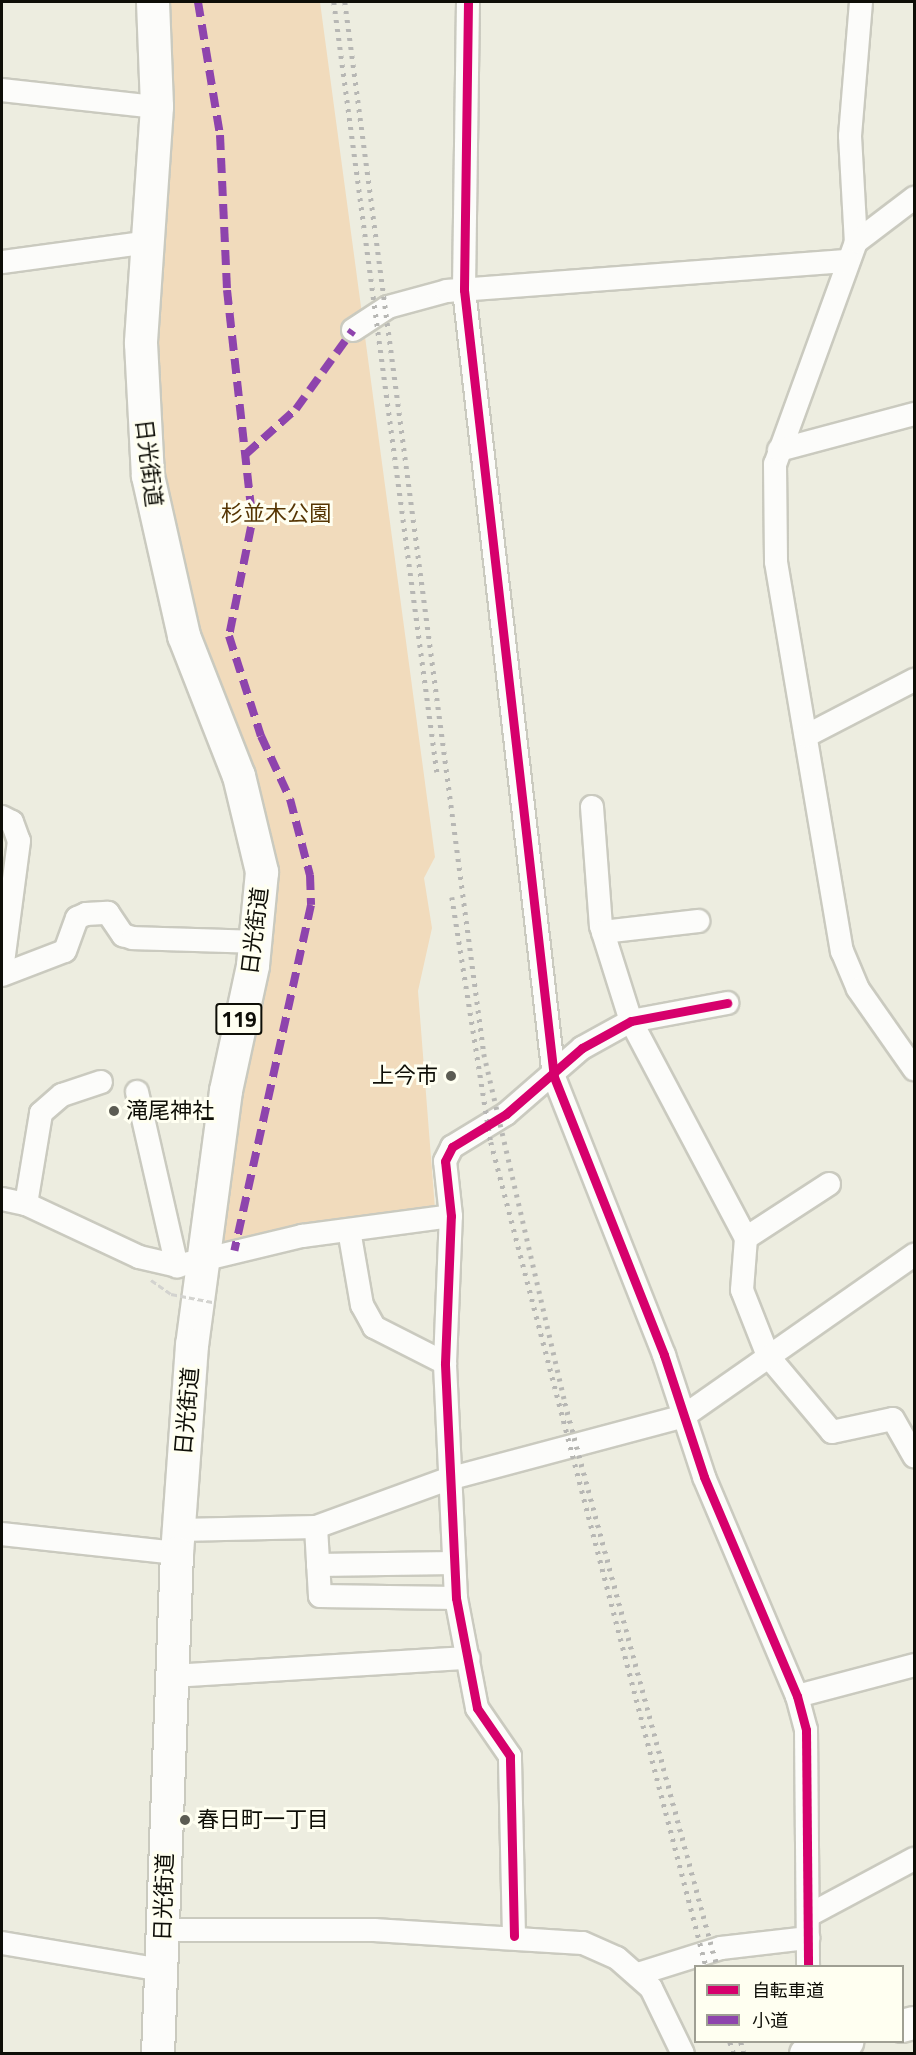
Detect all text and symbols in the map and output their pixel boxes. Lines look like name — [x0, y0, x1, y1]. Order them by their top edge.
street label: 日光街道 — [131, 418, 167, 508]
park label: 杉並木公園 — [221, 501, 331, 527]
street label: 日光街道 — [237, 886, 273, 976]
road number: 119 — [215, 1001, 263, 1037]
place label: 上今市 — [372, 1063, 438, 1089]
marker: 上今市 — [442, 1067, 460, 1085]
place label: 滝尾神社 — [126, 1098, 214, 1124]
marker: 滝尾神社 — [107, 1104, 121, 1118]
street label: 日光街道 — [170, 1366, 204, 1456]
place label: 春日町一丁目 — [197, 1807, 329, 1833]
marker: 春日町一丁目 — [178, 1813, 192, 1827]
street label: 日光街道 — [149, 1853, 179, 1941]
legend — [694, 1965, 904, 2043]
text: 自転車道 — [752, 1977, 824, 2004]
text: 小道 — [752, 2007, 788, 2034]

